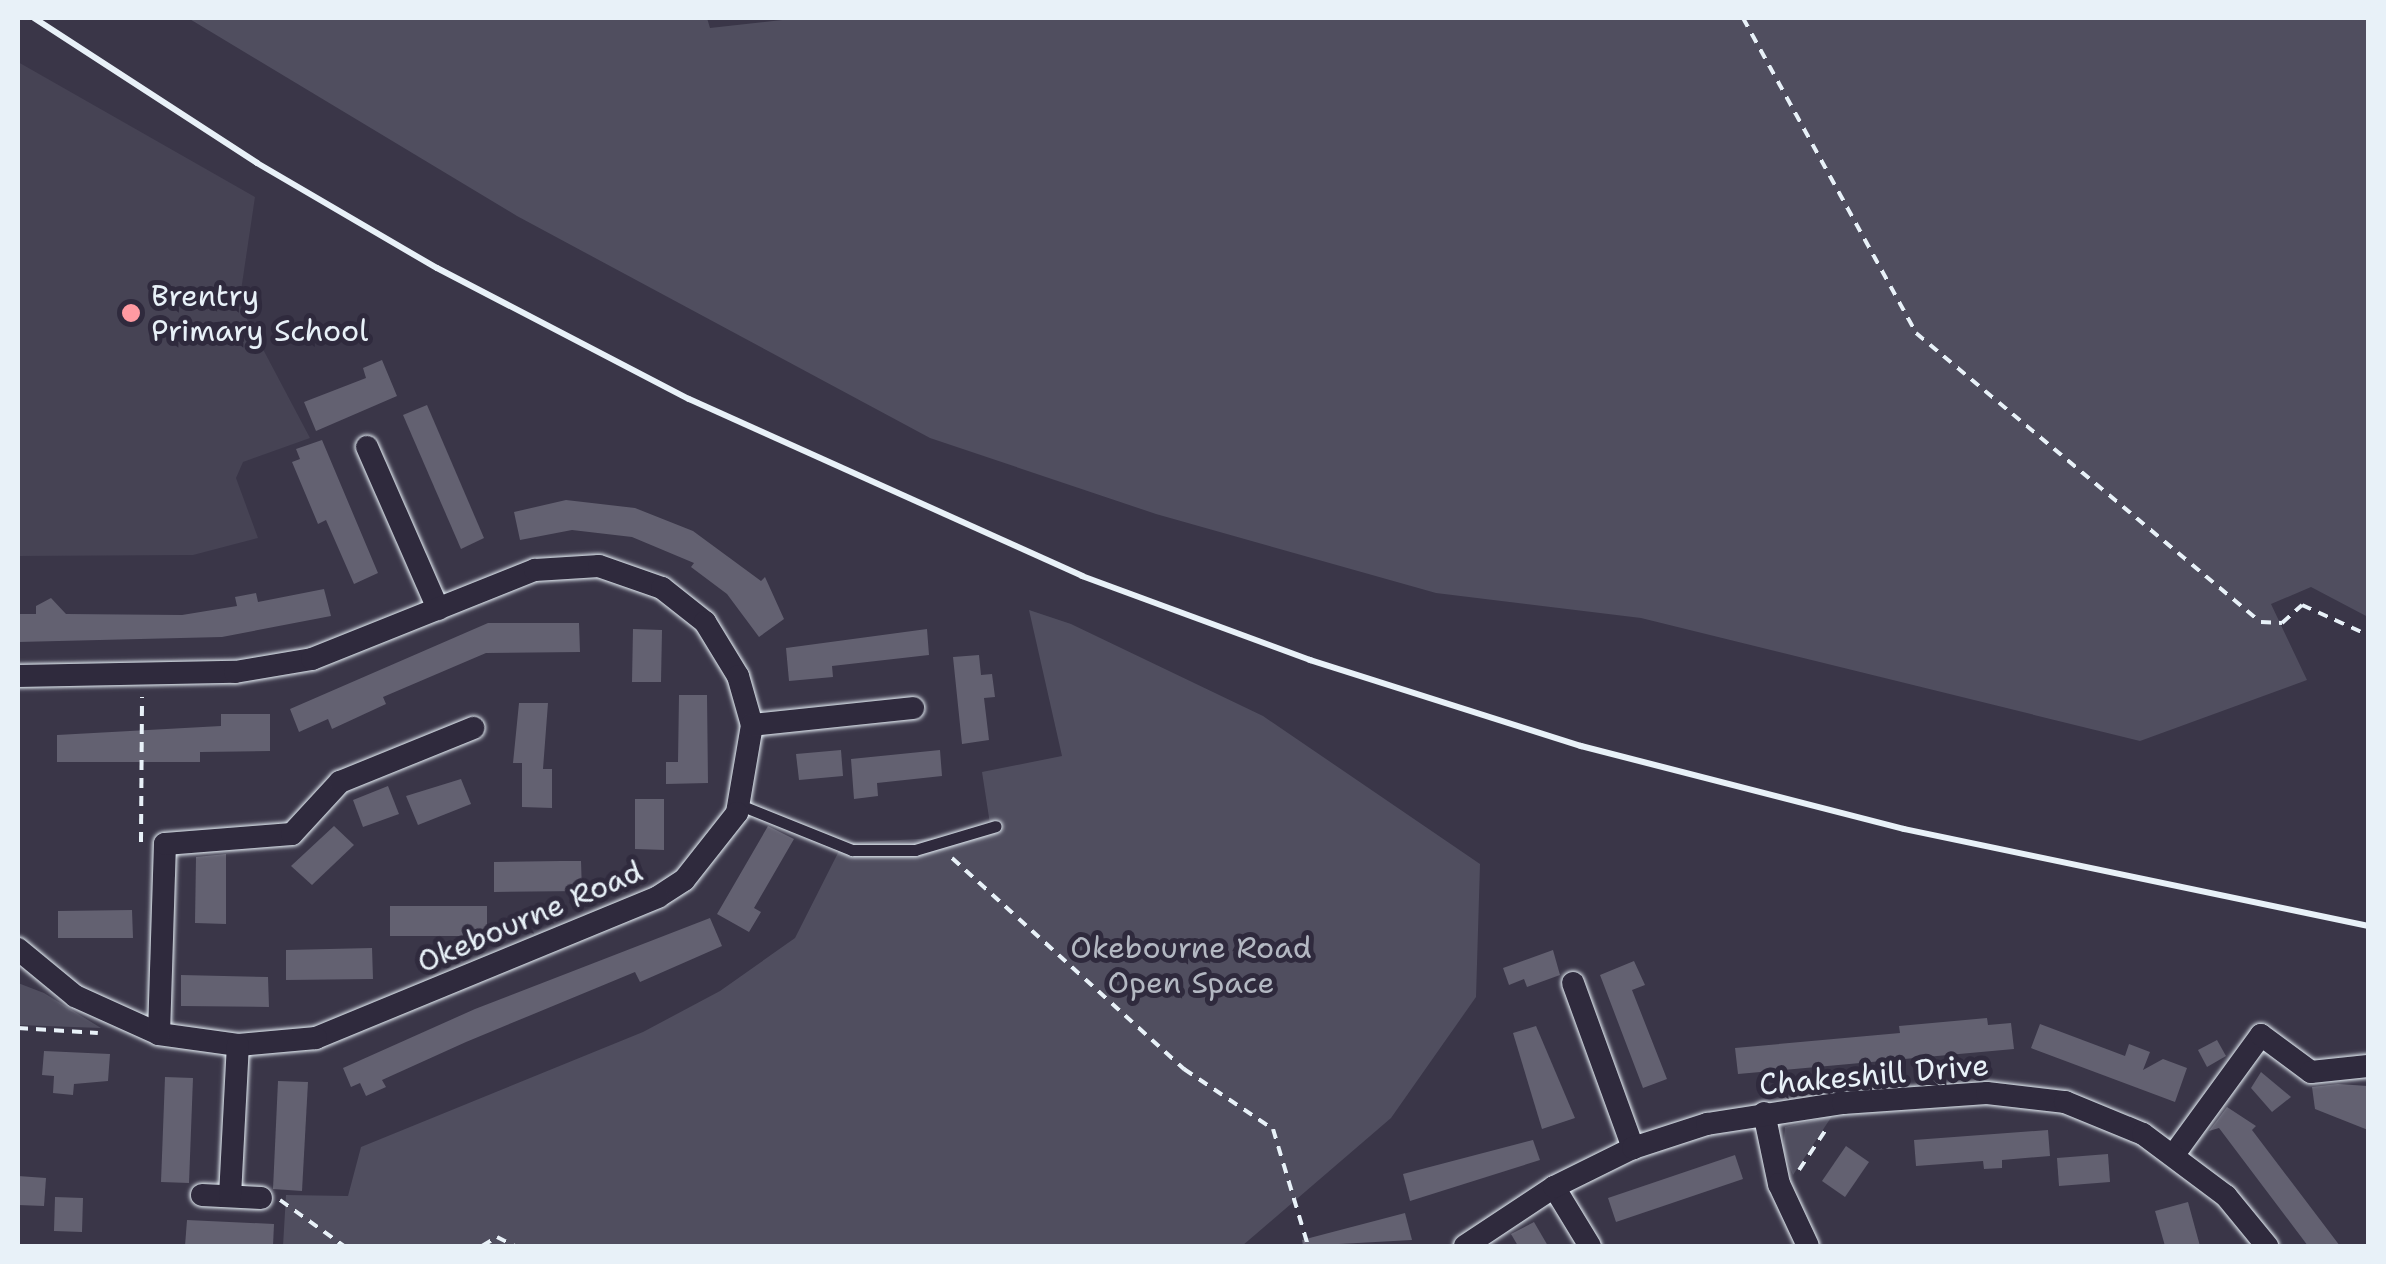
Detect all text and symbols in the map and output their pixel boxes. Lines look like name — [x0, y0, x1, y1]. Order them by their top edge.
place label: Brentry Primary School — [151, 278, 368, 348]
marker: Brentry Primary School — [120, 302, 142, 324]
street label: Okebourne Road — [412, 853, 648, 981]
park label: Okebourne Road Open Space — [1070, 930, 1312, 1000]
street label: Chakeshill Drive — [1758, 1047, 1990, 1103]

